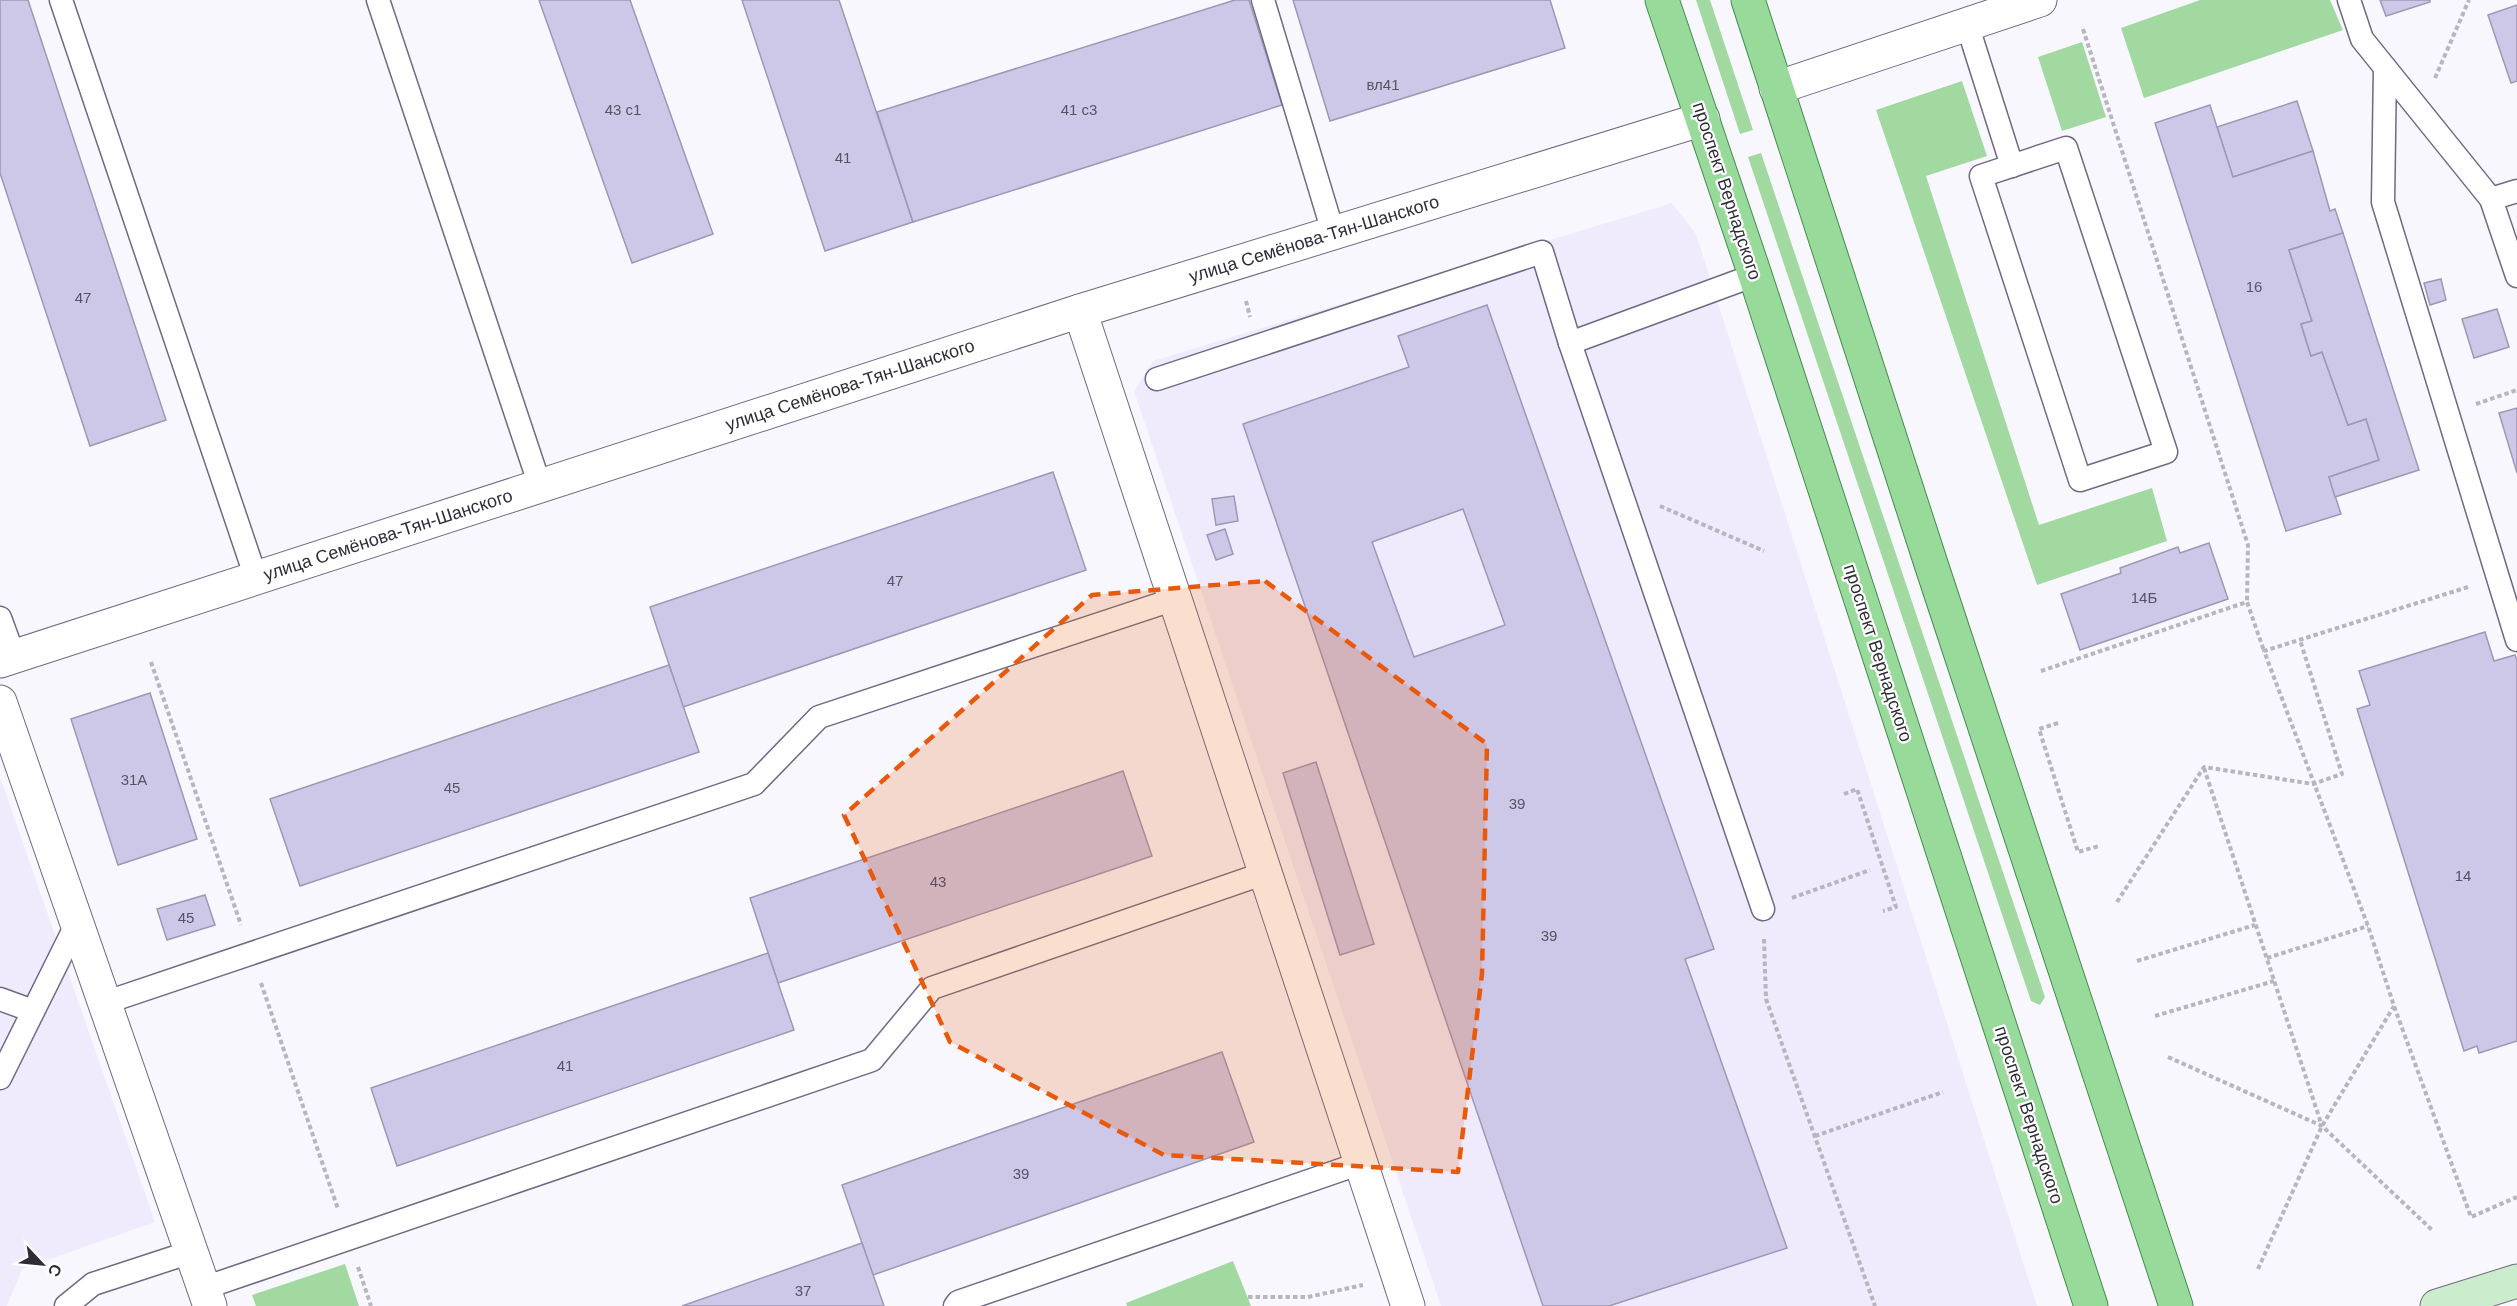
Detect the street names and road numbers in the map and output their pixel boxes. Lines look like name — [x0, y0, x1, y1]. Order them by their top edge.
street label: проспект Вернадского — [1689, 100, 1765, 282]
street label: улица Семёнова-Тян-Шанского — [1186, 191, 1442, 287]
street label: улица Семёнова-Тян-Шанского — [723, 335, 977, 435]
street label: улица Семёнова-Тян-Шанского — [261, 485, 515, 585]
street label: проспект Вернадского — [1840, 562, 1916, 744]
street label: проспект Вернадского — [1991, 1024, 2067, 1206]

